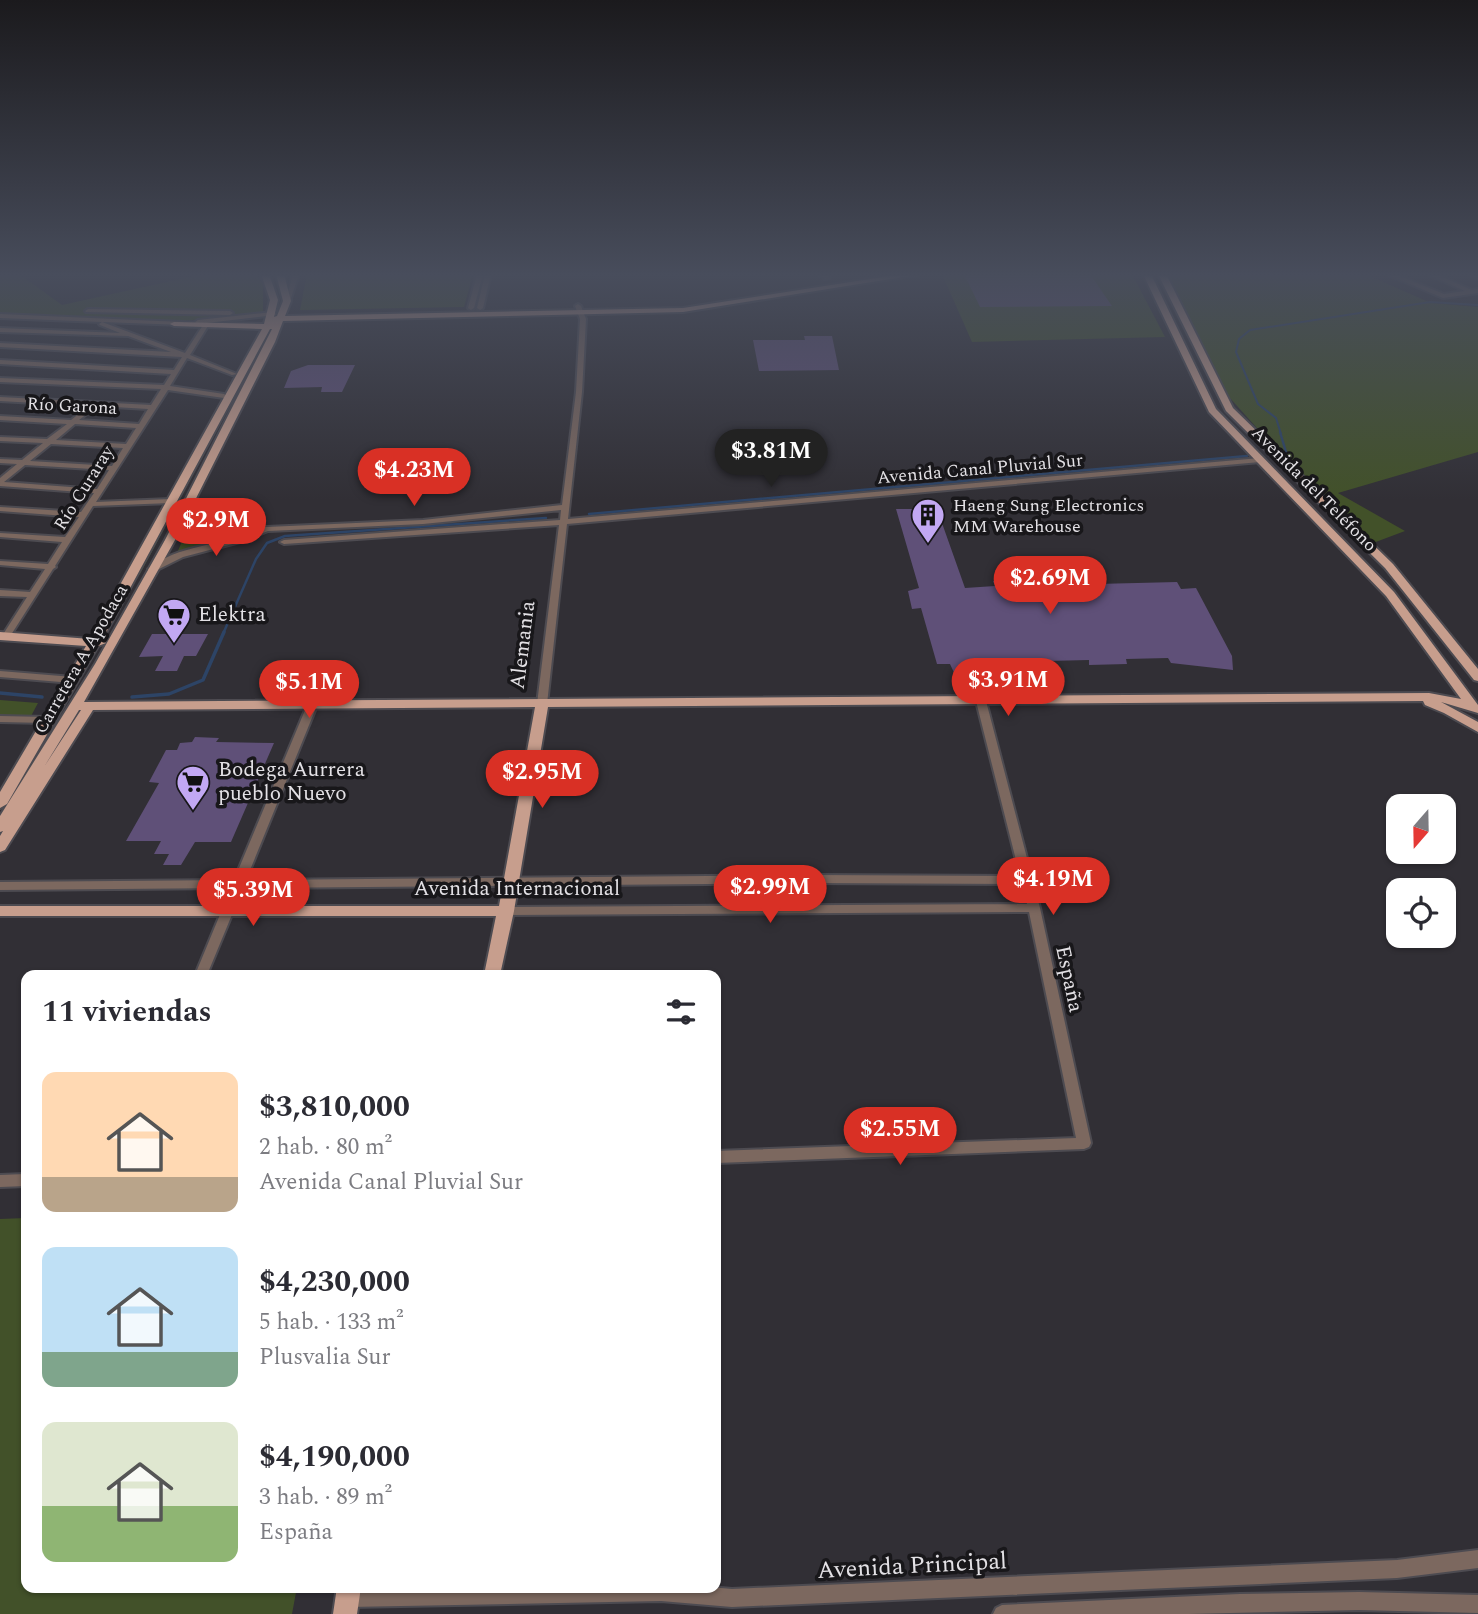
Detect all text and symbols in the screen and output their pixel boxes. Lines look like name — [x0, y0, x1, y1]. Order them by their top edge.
street label: Río Garona — [26, 390, 118, 422]
street label: Avenida del Teléfono — [1245, 420, 1383, 558]
pin: $3.81M — [714, 430, 828, 489]
text: $3.81M — [731, 434, 811, 469]
street label: Río Curaray — [47, 439, 122, 536]
street label: Avenida Canal Pluvial Sur — [876, 447, 1084, 491]
pin: $4.23M — [357, 448, 471, 508]
text: $4.23M — [374, 453, 454, 488]
place label: Haeng Sung Electronics MM Warehouse — [953, 492, 1144, 540]
building icon: Haeng Sung Electronics MM Warehouse — [909, 496, 947, 545]
pin: $2.9M — [167, 498, 265, 558]
text: $2.9M — [182, 503, 250, 538]
pin: $2.69M — [993, 556, 1107, 616]
text: $2.69M — [1010, 561, 1090, 596]
street label: Carretera A Apodaca — [27, 579, 135, 739]
supermarket icon: Elektra — [155, 596, 193, 645]
street label: Alemania — [502, 598, 544, 691]
place label: Elektra — [198, 599, 267, 631]
pin: $3.91M — [951, 658, 1065, 718]
pin: $5.1M — [260, 660, 358, 720]
text: $3.91M — [968, 663, 1048, 698]
text: $5.1M — [275, 665, 343, 700]
pin: $2.95M — [485, 750, 599, 810]
place label: Bodega Aurrera pueblo Nuevo — [218, 754, 366, 810]
text: $2.95M — [502, 755, 582, 790]
supermarket icon: Bodega Aurrera pueblo Nuevo — [174, 763, 212, 812]
north arrow — [1386, 794, 1456, 864]
map controls — [1386, 794, 1456, 948]
pin: $4.19M — [996, 858, 1110, 917]
text: $4.19M — [1013, 862, 1093, 897]
pin: $2.99M — [713, 866, 827, 925]
pin: $5.39M — [196, 869, 310, 928]
text: $2.99M — [730, 870, 810, 905]
text: $5.39M — [213, 873, 293, 908]
street label: Avenida Internacional — [414, 873, 620, 905]
button: locate — [1386, 878, 1456, 948]
street label: España — [1046, 943, 1092, 1016]
text: 11 viviendas — [42, 989, 212, 1035]
icon: filters — [662, 993, 700, 1031]
text: $3,810,000 — [259, 1084, 410, 1130]
icon: home — [98, 1100, 182, 1184]
pin: $2.55M — [843, 1108, 957, 1167]
text: $2.55M — [860, 1112, 940, 1147]
text: 2 hab. · 80 m² — [259, 1130, 392, 1165]
text: Avenida Canal Pluvial Sur — [259, 1165, 523, 1200]
text: $4,230,000 — [259, 1259, 410, 1305]
icon: home — [98, 1275, 182, 1359]
text: 5 hab. · 133 m² — [259, 1305, 404, 1340]
text: Plusvalia Sur — [259, 1340, 391, 1375]
text: $4,190,000 — [259, 1434, 410, 1480]
icon: home — [98, 1450, 182, 1534]
text: 3 hab. · 89 m² — [259, 1480, 392, 1515]
text: España — [259, 1515, 333, 1550]
street label: Avenida Principal — [816, 1543, 1008, 1589]

